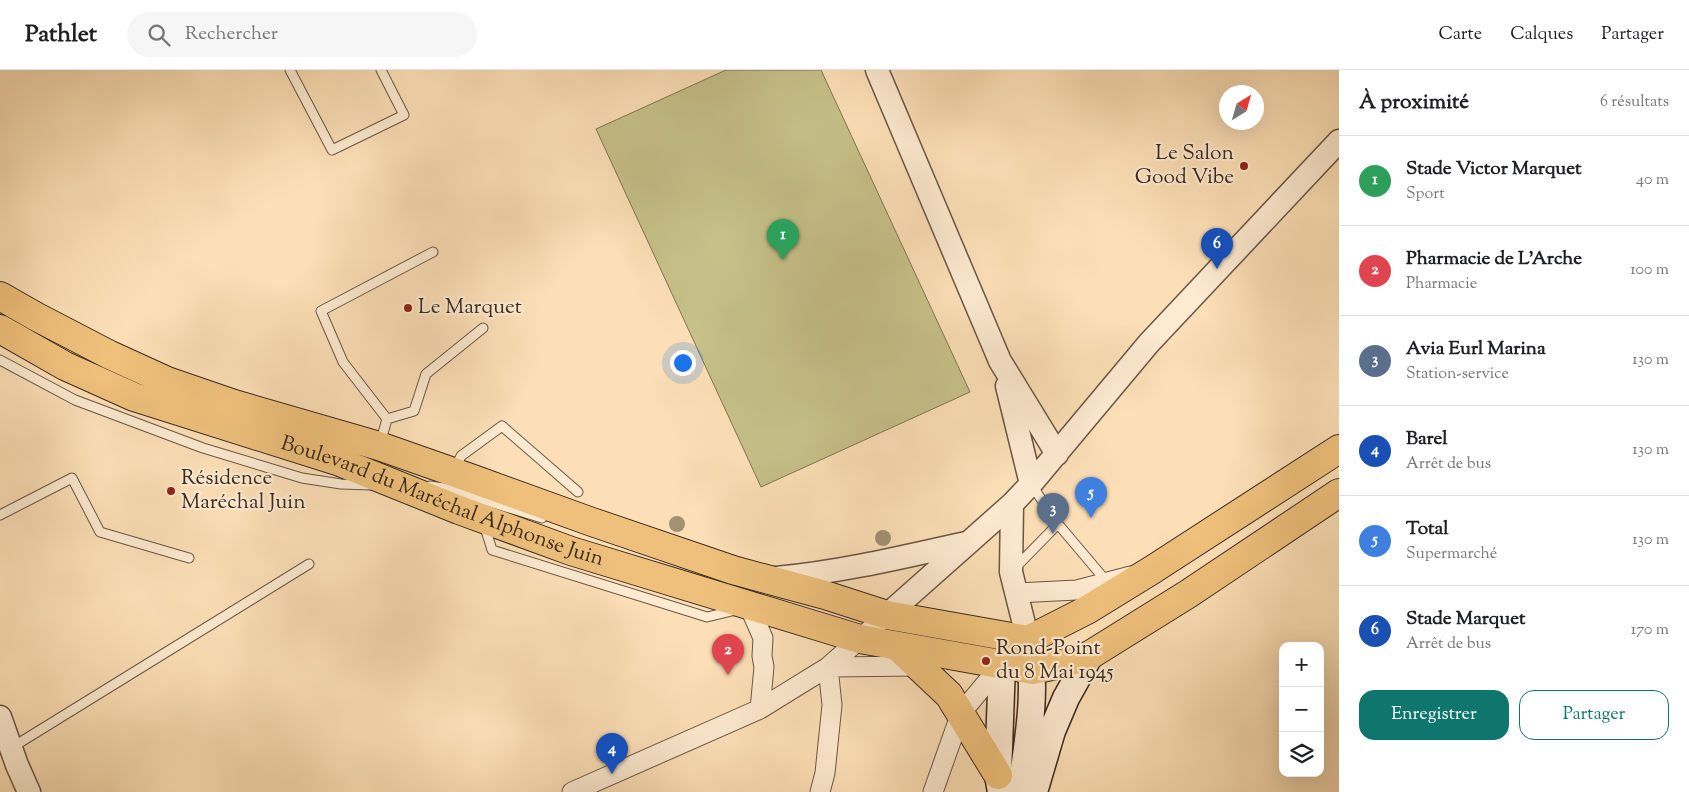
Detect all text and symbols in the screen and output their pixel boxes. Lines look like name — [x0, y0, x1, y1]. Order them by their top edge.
search box — [127, 12, 477, 57]
text: Pathlet — [25, 18, 97, 52]
icon: search — [145, 21, 173, 49]
text: Rechercher — [185, 21, 278, 48]
text: Carte — [1439, 22, 1482, 48]
text: Calques — [1510, 22, 1573, 48]
text: Partager — [1601, 22, 1664, 48]
north arrow — [1219, 85, 1264, 130]
text: À proximité — [1359, 88, 1469, 118]
text: 6 résultats — [1600, 91, 1669, 114]
place label: Le Salon Good Vibe — [1135, 139, 1234, 193]
text: Stade Victor Marquet — [1406, 156, 1582, 183]
marker: Le Salon Good Vibe — [1238, 160, 1250, 172]
text: 1 — [1372, 169, 1378, 192]
text: 40 m — [1636, 169, 1669, 192]
text: Sport — [1406, 183, 1445, 206]
pin: 1 — [767, 219, 799, 260]
pin: 6 — [1201, 228, 1233, 269]
text: Pharmacie de L'Arche — [1406, 246, 1582, 273]
text: 2 — [1371, 259, 1379, 282]
text: 100 m — [1630, 259, 1669, 282]
text: Pharmacie — [1406, 273, 1477, 296]
place label: Le Marquet — [418, 293, 522, 323]
marker: Le Marquet — [402, 302, 414, 314]
text: Avia Eurl Marina — [1406, 336, 1546, 363]
text: 3 — [1372, 349, 1378, 372]
text: 130 m — [1632, 349, 1669, 372]
your location — [670, 350, 696, 376]
text: Station-service — [1406, 363, 1509, 386]
text: Barel — [1406, 426, 1448, 453]
street label: Boulevard du Maréchal Alphonse Juin — [277, 429, 607, 575]
text: 4 — [1371, 439, 1379, 462]
text: 130 m — [1632, 439, 1669, 462]
text: Arrêt de bus — [1406, 453, 1491, 476]
place label: Résidence Maréchal Juin — [181, 464, 306, 518]
pin: 5 — [1075, 477, 1107, 518]
marker: Résidence Maréchal Juin — [165, 485, 177, 497]
pin: 3 — [1037, 493, 1069, 534]
text: Total — [1406, 516, 1449, 543]
text: 5 — [1372, 529, 1378, 552]
text: 130 m — [1632, 529, 1669, 552]
text: Supermarché — [1406, 543, 1497, 566]
text: Stade Marquet — [1406, 606, 1525, 633]
text: 6 — [1371, 619, 1379, 642]
text: 170 m — [1631, 619, 1669, 642]
text: Arrêt de bus — [1406, 633, 1491, 656]
pin: 2 — [712, 634, 744, 675]
place label: Rond-Point du 8 Mai 1945 — [996, 634, 1114, 688]
map controls — [1279, 642, 1324, 777]
button: + — [1279, 642, 1324, 687]
marker: Rond-Point du 8 Mai 1945 — [980, 655, 992, 667]
button: − — [1279, 687, 1324, 732]
button: Enregistrer — [1359, 690, 1509, 740]
button: Partager — [1519, 690, 1669, 740]
button: layers — [1279, 732, 1324, 777]
pin: 4 — [596, 733, 628, 774]

